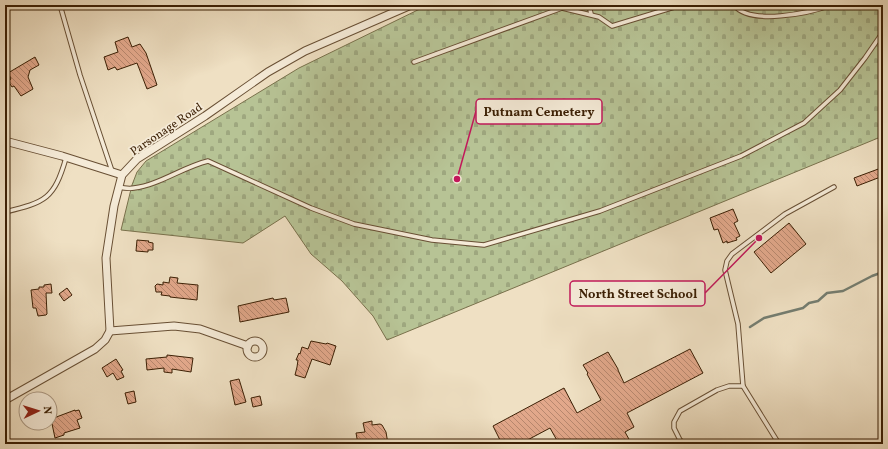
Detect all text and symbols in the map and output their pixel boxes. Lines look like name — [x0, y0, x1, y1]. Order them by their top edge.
callout: Putnam Cemetery — [476, 99, 602, 124]
street label: Parsonage Road — [127, 100, 206, 160]
text: Putnam Cemetery — [484, 104, 595, 122]
callout: North Street School — [570, 281, 705, 306]
text: North Street School — [579, 286, 698, 304]
north arrow — [18, 391, 58, 431]
text: N — [39, 406, 54, 415]

